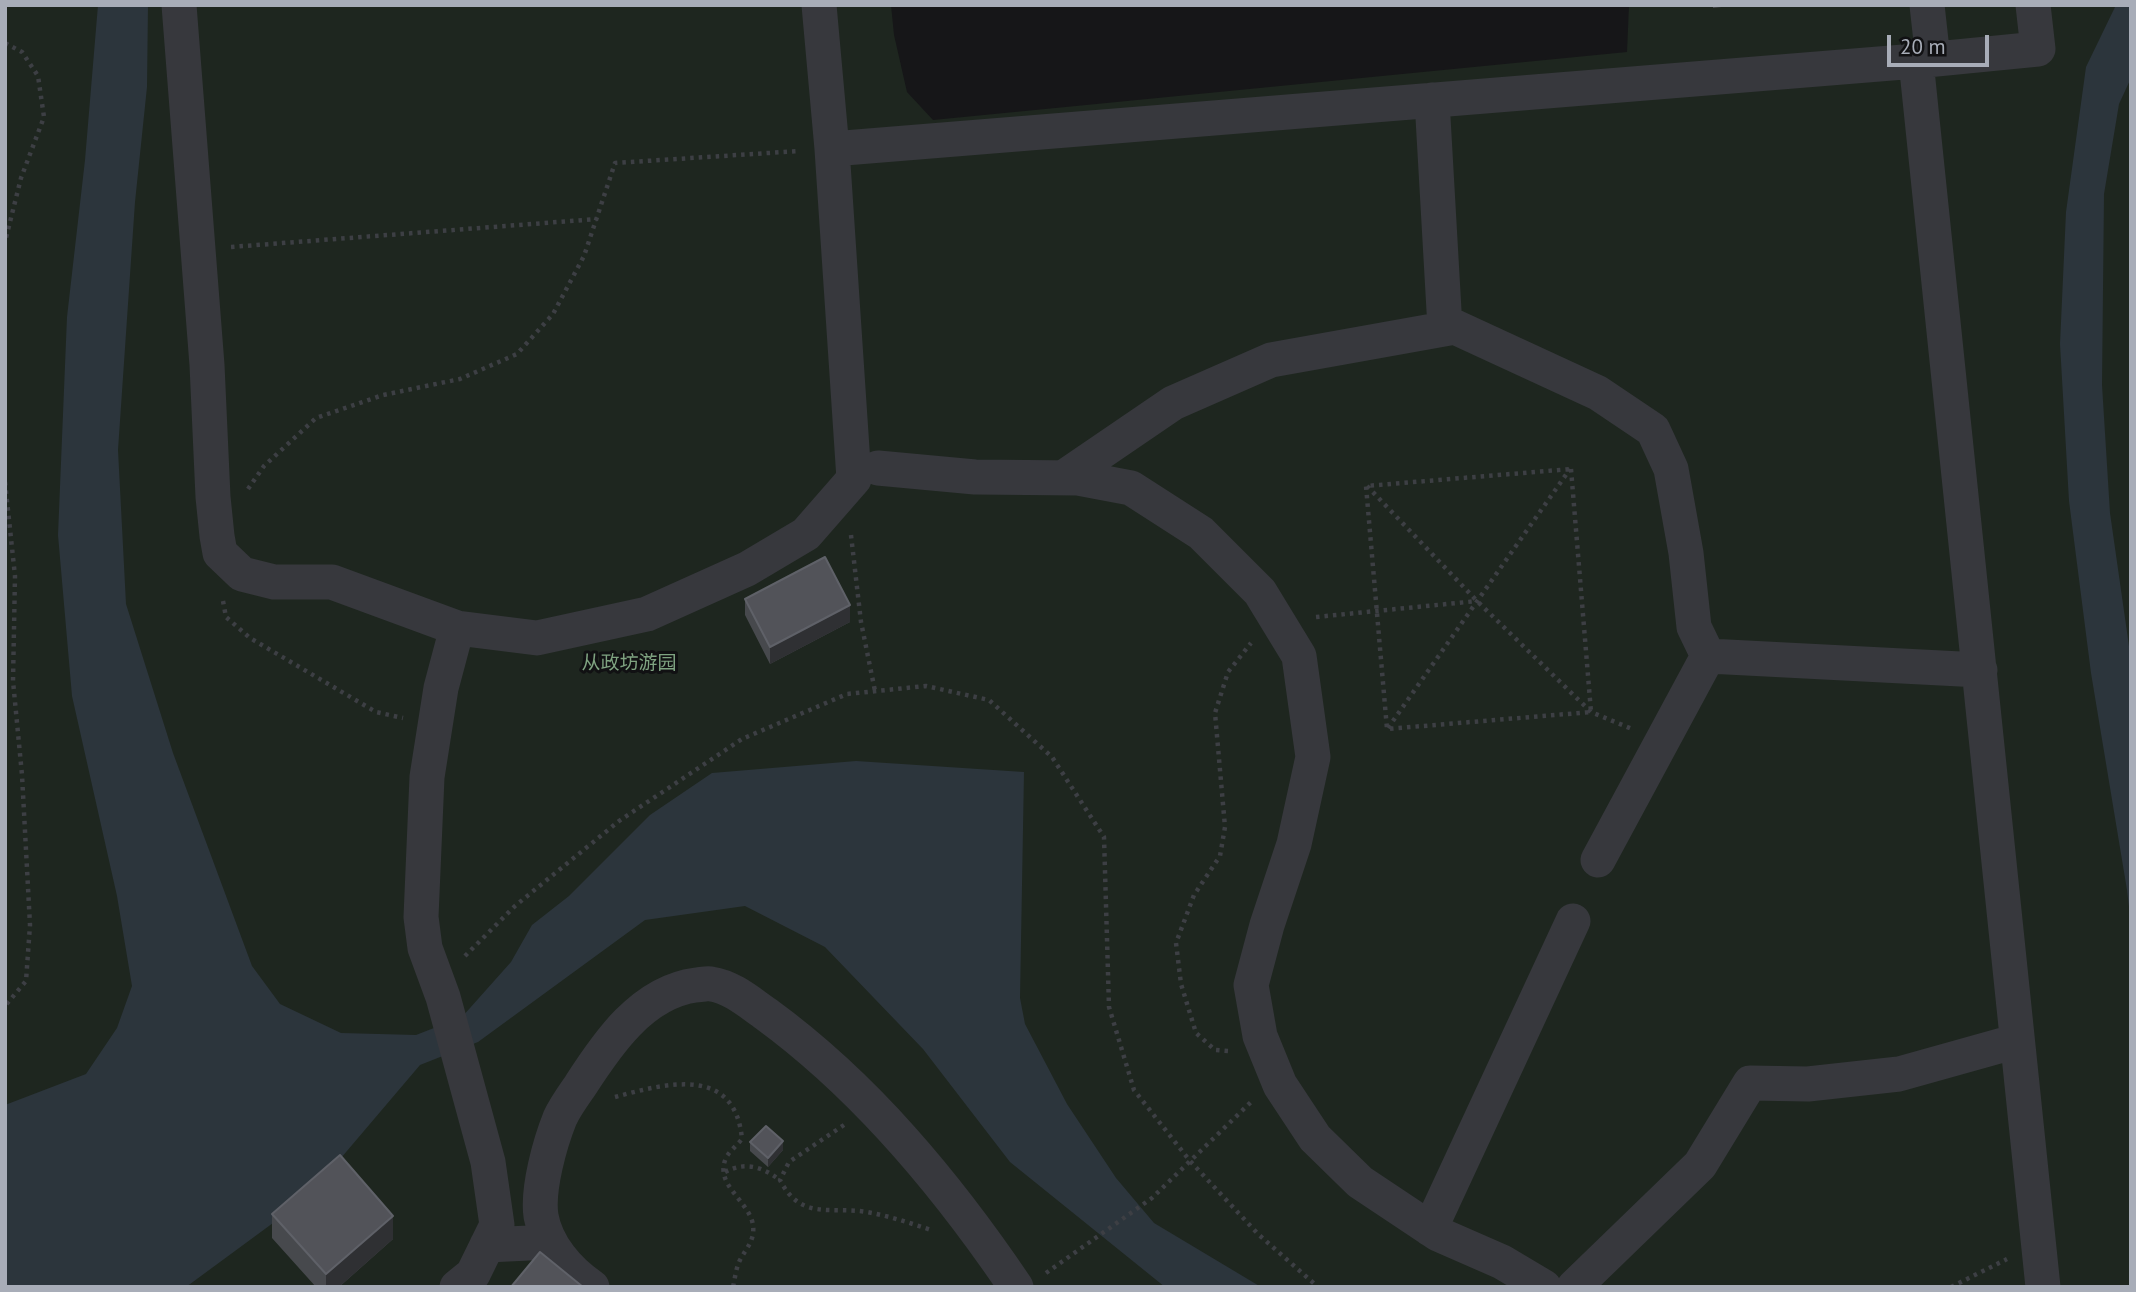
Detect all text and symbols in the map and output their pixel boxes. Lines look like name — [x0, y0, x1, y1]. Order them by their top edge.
scale bar — [1891, 21, 1993, 65]
text: 20 m — [1900, 33, 1946, 60]
park label: 从政坊游园 — [582, 653, 676, 675]

